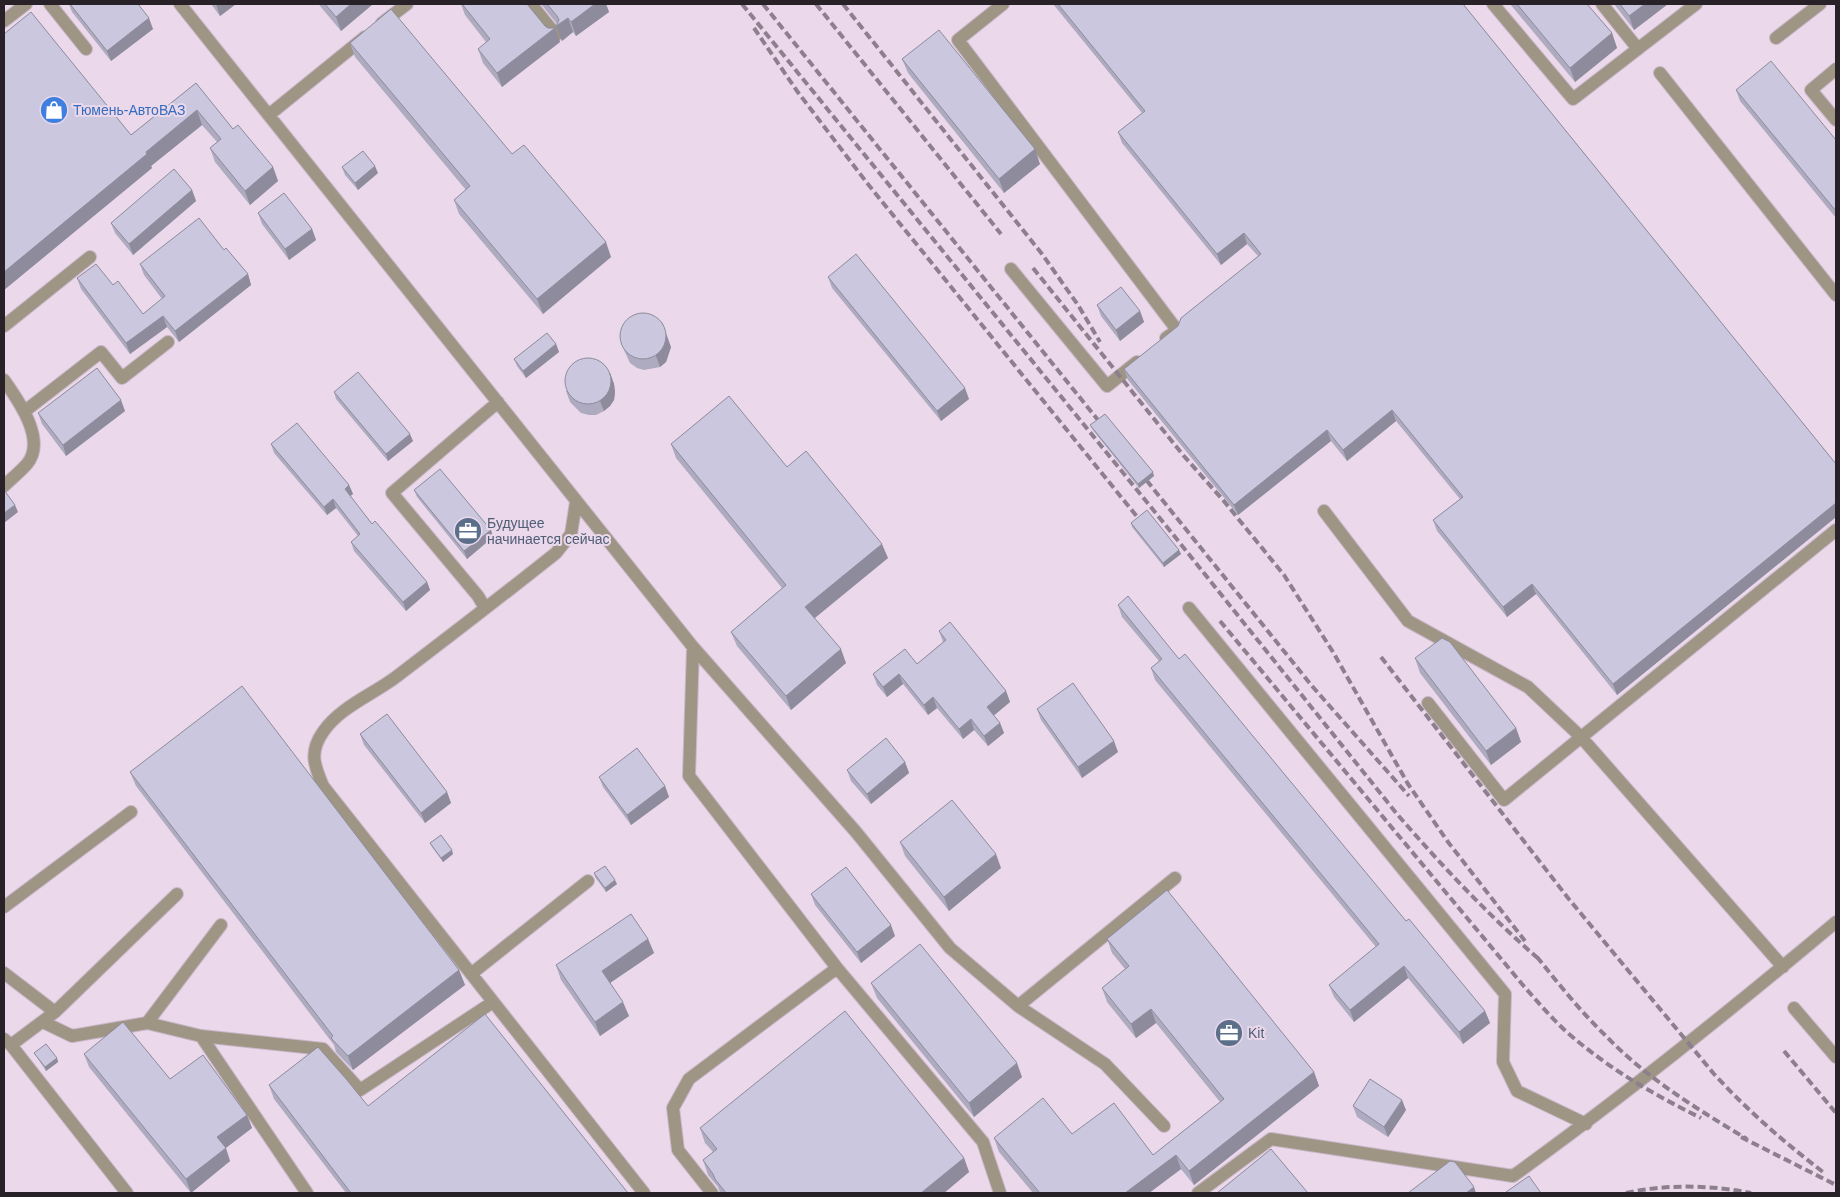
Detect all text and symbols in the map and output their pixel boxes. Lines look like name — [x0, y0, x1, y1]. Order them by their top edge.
shop icon: Тюмень-АвтоВАЗ — [39, 95, 69, 125]
place label: Тюмень-АвтоВАЗ — [73, 102, 185, 118]
place label: Будущее начинается сейчас — [487, 515, 610, 547]
office icon: Будущее начинается сейчас — [453, 516, 483, 546]
office icon: Kit — [1214, 1018, 1244, 1048]
place label: Kit — [1248, 1025, 1264, 1041]

